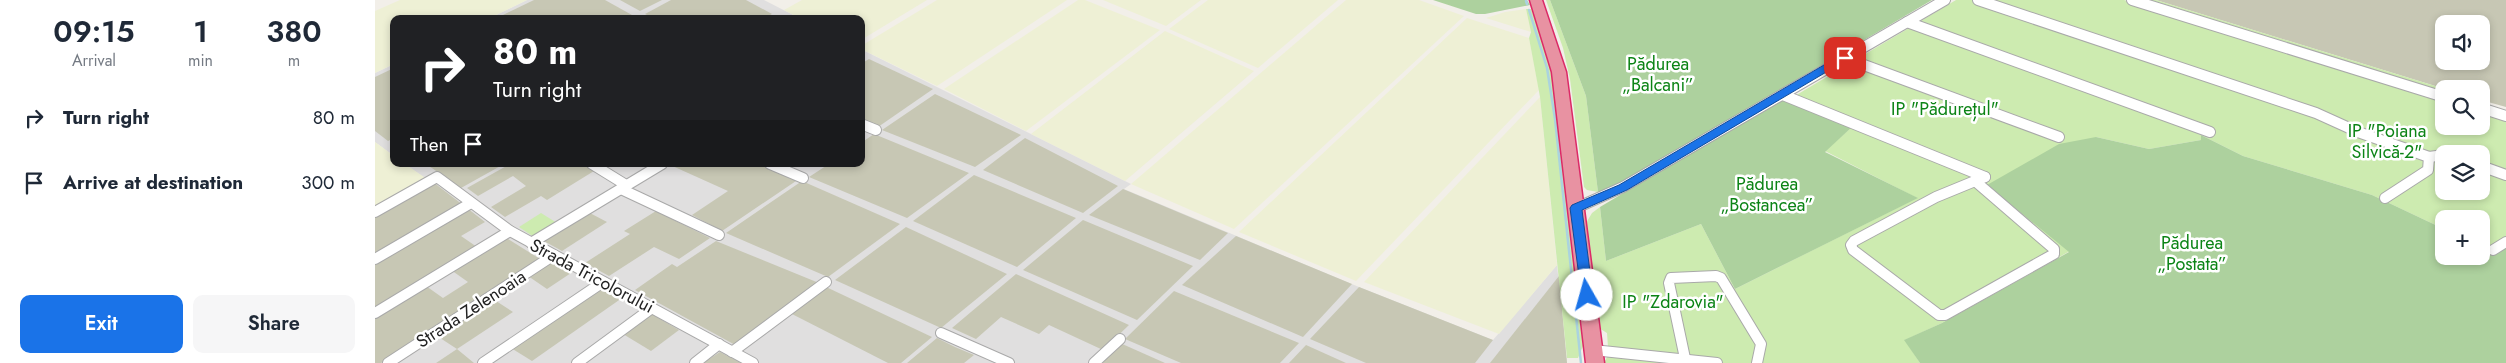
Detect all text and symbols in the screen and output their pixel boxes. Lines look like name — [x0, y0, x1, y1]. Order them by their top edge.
text: 09:15 — [53, 10, 135, 53]
text: 1 — [193, 10, 208, 53]
text: 380 — [266, 10, 322, 53]
map controls — [2435, 15, 2490, 265]
button: sound — [2435, 15, 2490, 70]
text: 80 m — [493, 27, 577, 77]
icon: right — [410, 35, 475, 100]
pin — [1824, 37, 1866, 79]
icon: arrive — [1831, 44, 1859, 72]
text: Arrival — [72, 49, 116, 72]
text: min — [188, 49, 213, 72]
text: m — [288, 49, 300, 72]
park label: Pădurea „Balcani” — [1622, 51, 1694, 98]
text: Turn right — [493, 73, 581, 105]
button: search — [2435, 80, 2490, 135]
park label: IP "Pădurețul" — [1891, 96, 1999, 122]
icon: right — [20, 104, 48, 132]
text: Turn right — [63, 104, 149, 131]
text: 80 m — [313, 104, 355, 131]
park label: IP "Poiana Silvică-2" — [2348, 118, 2426, 165]
icon: arrive — [459, 130, 487, 158]
text: Then — [410, 131, 449, 158]
button: layers — [2435, 145, 2490, 200]
icon: arrive — [20, 169, 48, 197]
text: Arrive at destination — [63, 169, 243, 196]
text: 300 m — [301, 169, 355, 196]
park label: Pădurea „Bostancea” — [1721, 171, 1813, 218]
button: + — [2435, 210, 2490, 265]
park label: Pădurea „Postata” — [2158, 230, 2226, 277]
street label: Strada Tricolorului — [525, 232, 659, 320]
street label: Strada Zelenoaia — [411, 264, 531, 354]
position arrow — [1560, 268, 1612, 320]
park label: IP "Zdarovia" — [1622, 289, 1724, 315]
button: Exit — [20, 295, 183, 353]
button: Share — [193, 295, 355, 353]

